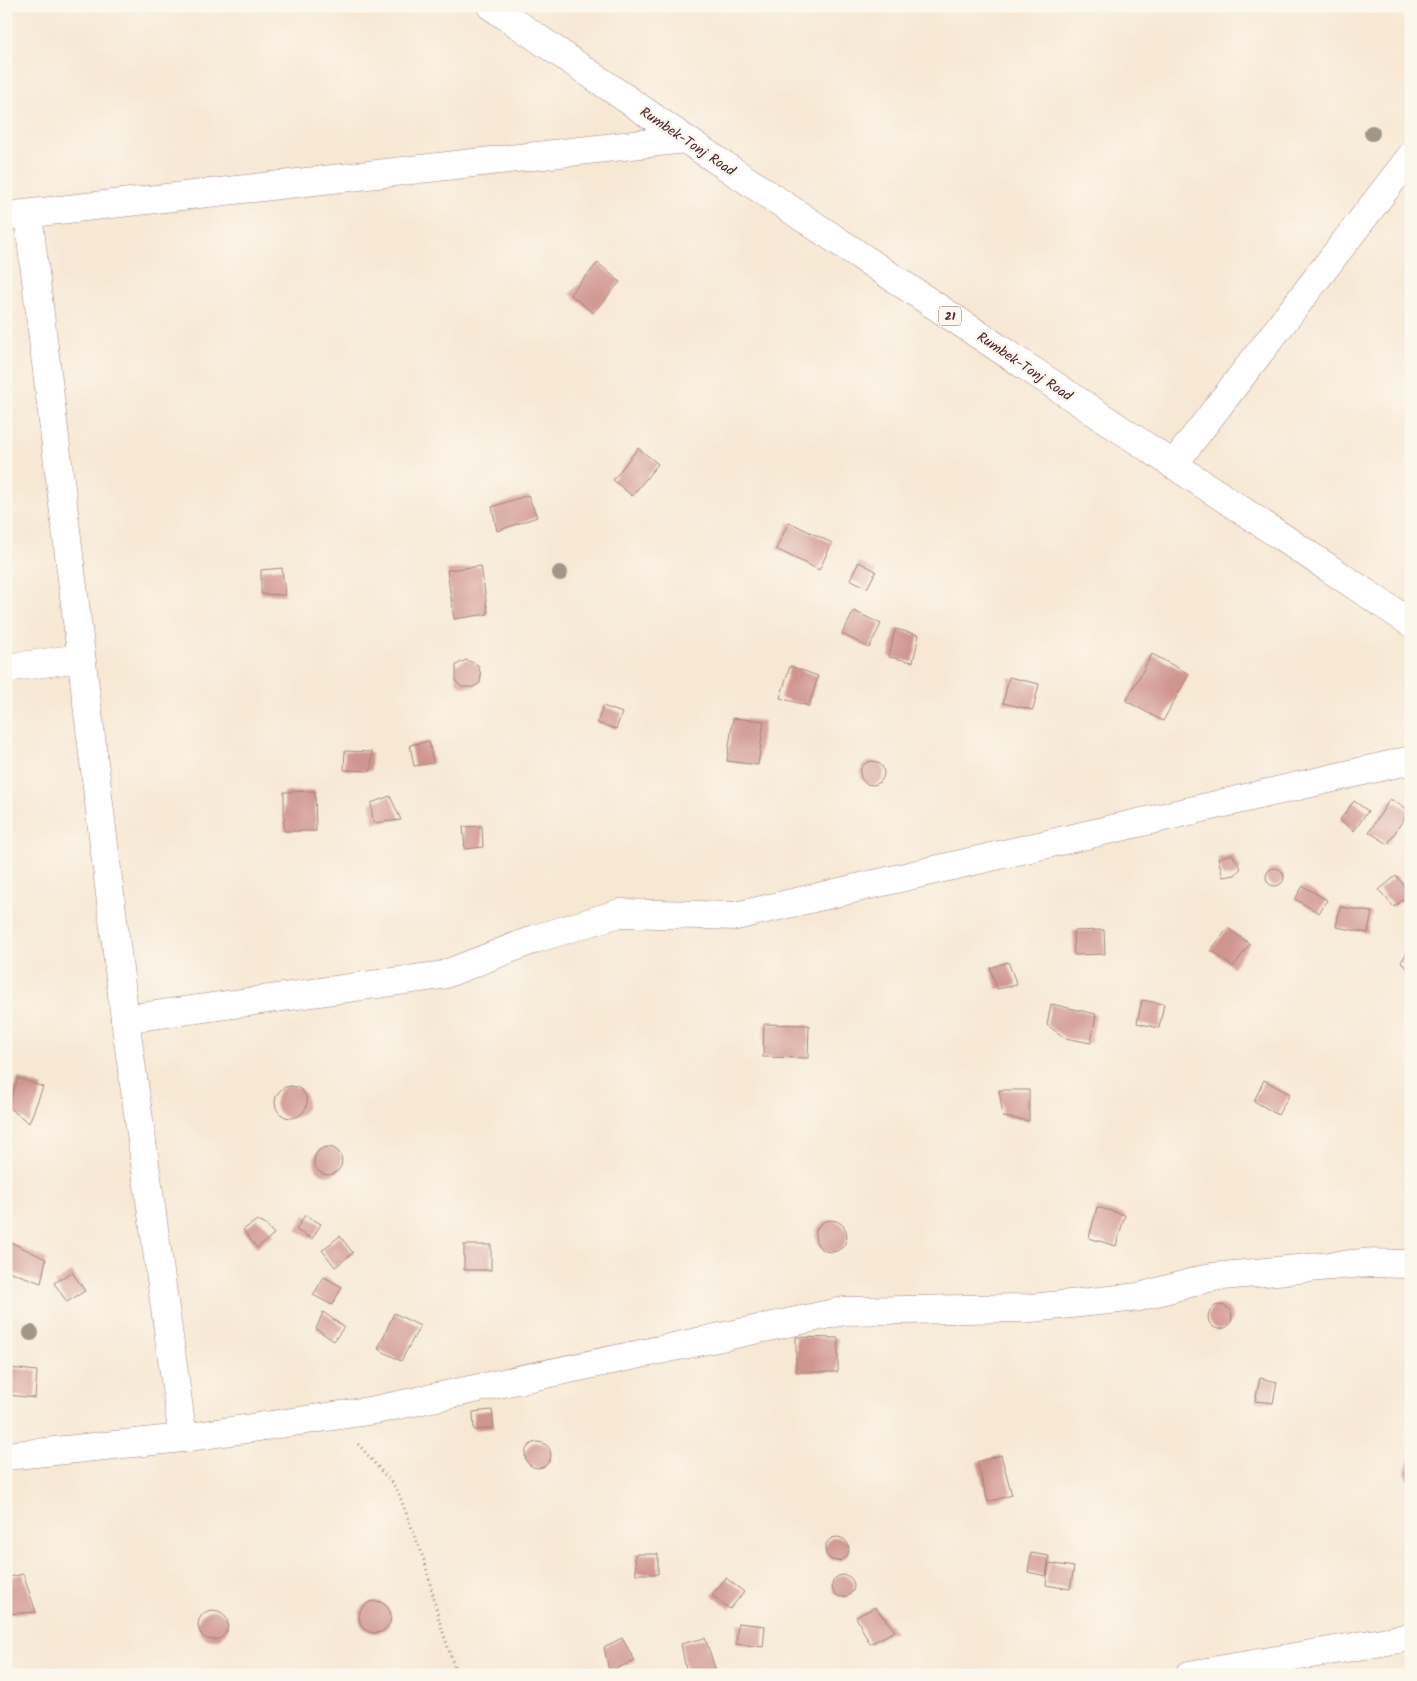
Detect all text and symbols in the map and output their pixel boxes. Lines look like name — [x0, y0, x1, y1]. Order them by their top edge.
street label: Rumbek-Tonj Road — [635, 102, 741, 183]
road number: 21 — [939, 306, 961, 326]
street label: Rumbek-Tonj Road — [972, 327, 1078, 408]

